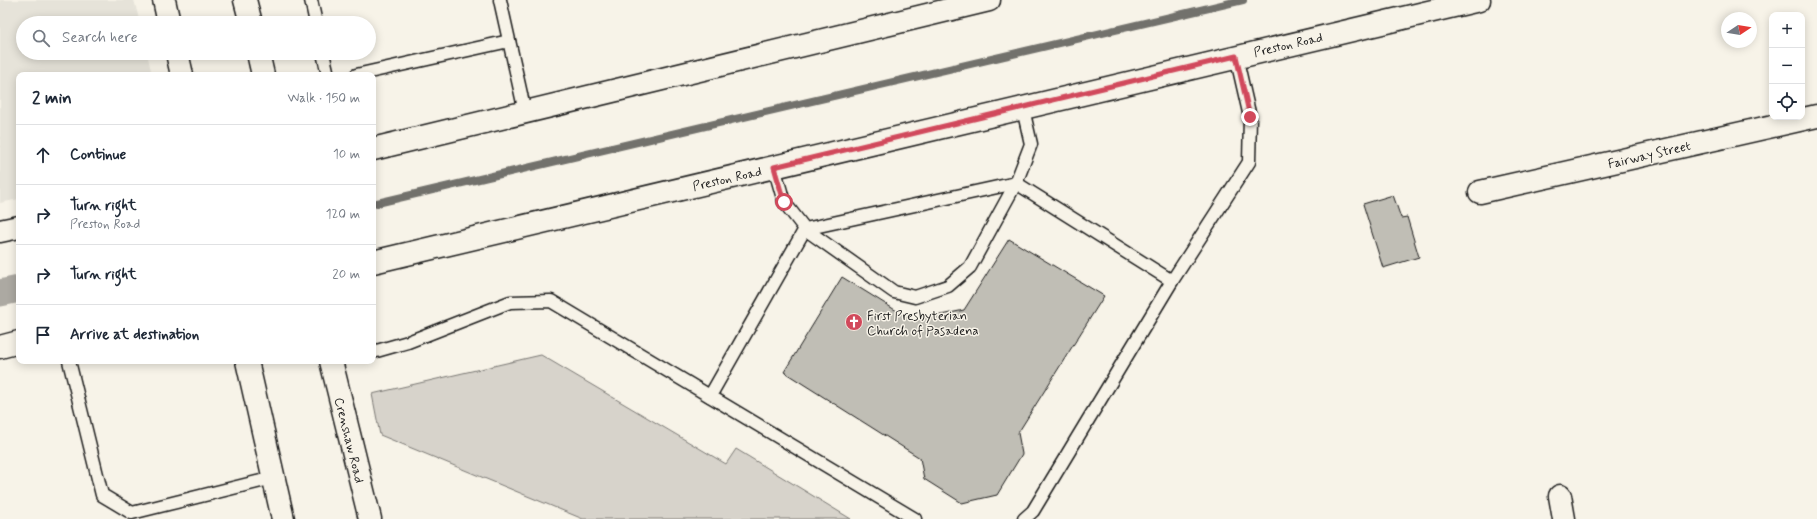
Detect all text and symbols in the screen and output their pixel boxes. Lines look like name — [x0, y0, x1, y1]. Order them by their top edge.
north arrow — [1721, 12, 1757, 48]
map controls — [1769, 12, 1805, 120]
button: + — [1769, 12, 1805, 48]
search box — [16, 16, 376, 60]
icon: search — [30, 27, 52, 49]
text: Search here — [62, 28, 138, 48]
street label: Preston Road — [1252, 29, 1325, 62]
button: − — [1769, 48, 1805, 84]
button: locate — [1769, 84, 1805, 120]
text: 2 min — [32, 87, 72, 109]
text: Walk · 150 m — [287, 90, 360, 107]
route end — [1241, 108, 1259, 126]
street label: Fairway Street — [1606, 138, 1693, 173]
icon: ahead — [32, 144, 54, 166]
text: Continue — [70, 145, 126, 165]
text: 10 m — [333, 146, 360, 163]
street label: Preston Road — [691, 163, 764, 196]
route start — [775, 193, 793, 211]
text: Turn right — [70, 196, 137, 216]
icon: right — [32, 204, 54, 226]
text: 120 m — [326, 206, 360, 223]
text: Preston Road — [70, 216, 140, 233]
icon: right — [32, 264, 54, 286]
text: Turn right — [70, 265, 137, 285]
text: 20 m — [332, 266, 360, 283]
place label: First Presbyterian Church of Pasadena — [867, 308, 979, 340]
church icon: First Presbyterian Church of Pasadena — [844, 312, 864, 332]
icon: arrive — [32, 324, 54, 346]
text: Arrive at destination — [70, 325, 199, 345]
street label: Crenshaw Road — [330, 396, 367, 485]

